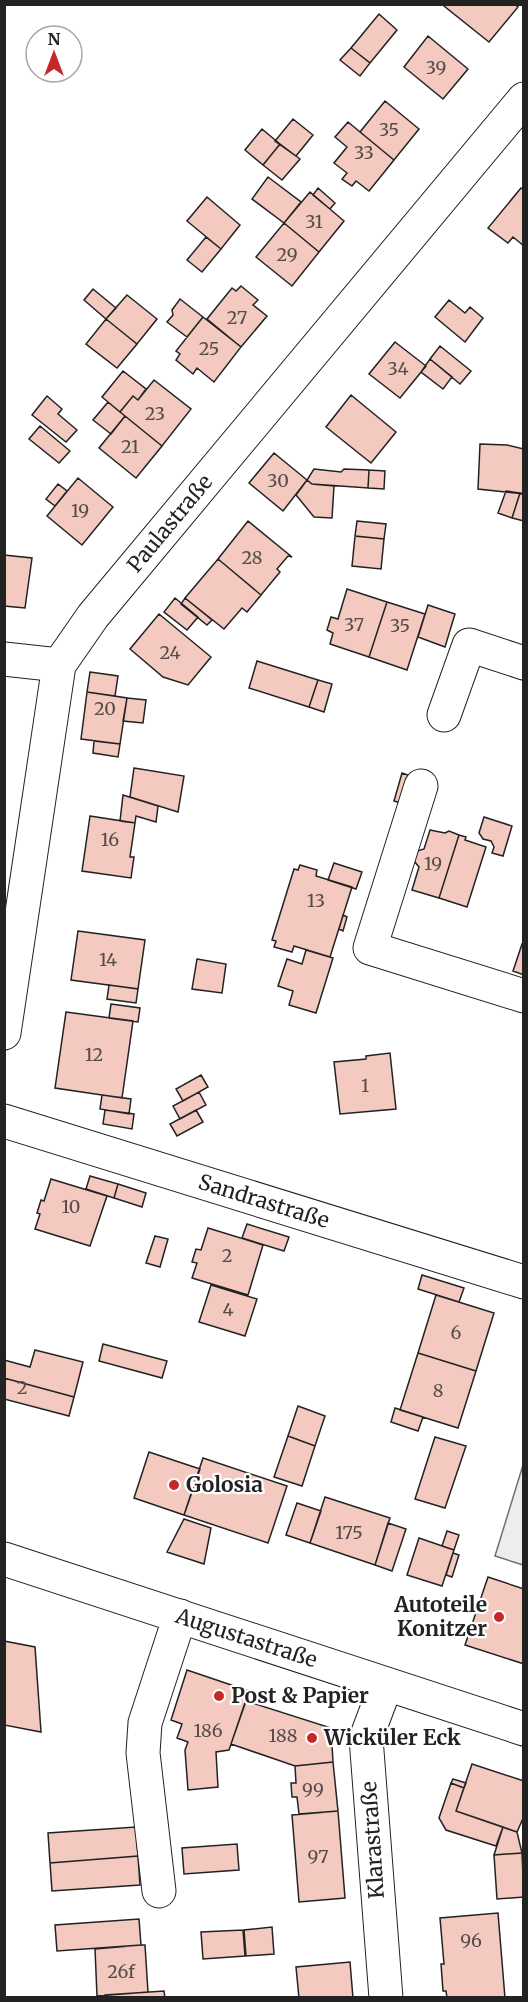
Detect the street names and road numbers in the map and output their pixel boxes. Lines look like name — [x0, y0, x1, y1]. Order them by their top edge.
street label: Paulastraße — [121, 469, 218, 578]
street label: Sandrastraße — [195, 1168, 333, 1234]
street label: Augustastraße — [171, 1602, 321, 1673]
street label: Klarastraße — [355, 1780, 390, 1900]

